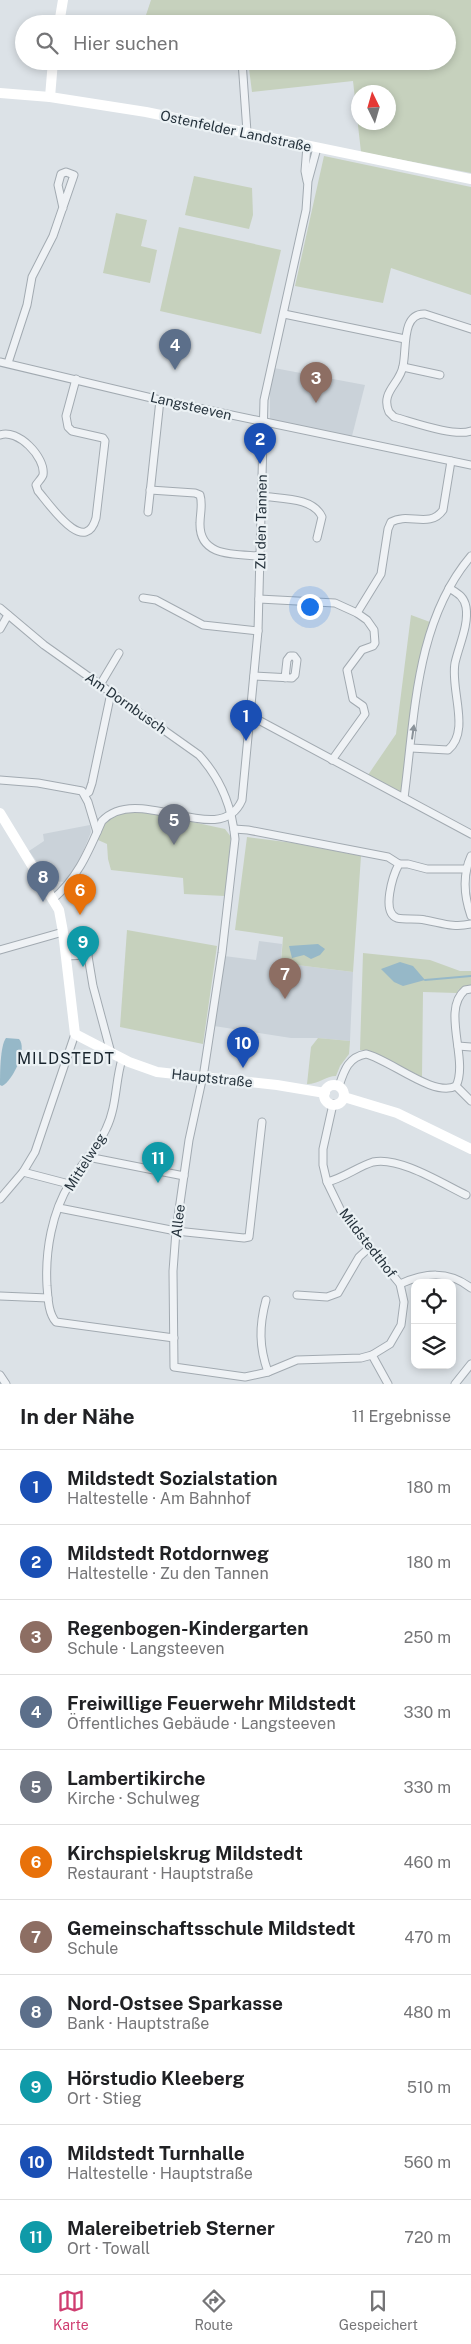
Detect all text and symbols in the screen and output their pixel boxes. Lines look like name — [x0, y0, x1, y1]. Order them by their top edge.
search box — [15, 15, 456, 70]
icon: search — [33, 29, 61, 57]
text: Hier suchen — [73, 32, 179, 54]
north arrow — [351, 85, 396, 130]
street label: Ostenfelder Landstraße — [159, 107, 313, 155]
pin: 4 — [159, 329, 191, 370]
pin: 3 — [300, 362, 332, 403]
street label: Langsteeven — [149, 389, 233, 423]
pin: 2 — [244, 423, 276, 464]
street label: Zu den Tannen — [252, 474, 270, 570]
your location — [297, 594, 323, 620]
street label: Am Dornbusch — [82, 669, 170, 737]
pin: 1 — [230, 700, 262, 741]
one-way arrow — [409, 724, 417, 740]
pin: 5 — [158, 804, 190, 845]
pin: 8 — [27, 861, 59, 902]
pin: 6 — [64, 874, 96, 915]
pin: 9 — [67, 926, 99, 967]
pin: 7 — [269, 958, 301, 999]
pin: 10 — [227, 1027, 259, 1068]
district label: MILDSTEDT — [17, 1049, 115, 1068]
street label: Hauptstraße — [171, 1066, 253, 1090]
street label: Mittelweg — [61, 1130, 109, 1194]
pin: 11 — [142, 1142, 174, 1183]
street label: Allee — [168, 1203, 188, 1239]
street label: Mildstedthof — [336, 1205, 400, 1281]
map controls — [411, 1279, 456, 1369]
button: locate — [411, 1279, 456, 1324]
button: layers — [411, 1324, 456, 1369]
text: In der Nähe — [20, 1404, 135, 1429]
text: 11 Ergebnisse — [352, 1407, 451, 1426]
text: Mildstedt Sozialstation — [67, 1467, 278, 1489]
text: 1 — [33, 1478, 39, 1497]
text: 180 m — [407, 1478, 451, 1497]
text: Haltestelle · Am Bahnhof — [67, 1489, 251, 1508]
text: Mildstedt Rotdornweg — [67, 1542, 269, 1564]
text: 2 — [31, 1553, 41, 1572]
text: 180 m — [407, 1553, 451, 1572]
text: Haltestelle · Zu den Tannen — [67, 1564, 269, 1583]
text: Regenbogen-Kindergarten — [67, 1617, 309, 1639]
text: 3 — [31, 1628, 41, 1647]
text: 250 m — [404, 1628, 451, 1647]
text: Schule · Langsteeven — [67, 1639, 225, 1658]
text: Freiwillige Feuerwehr Mildstedt — [67, 1692, 356, 1714]
text: 4 — [31, 1703, 41, 1722]
text: 330 m — [404, 1703, 451, 1722]
text: Öffentliches Gebäude · Langsteeven — [67, 1714, 336, 1733]
text: Lambertikirche — [67, 1767, 205, 1789]
text: 5 — [31, 1778, 41, 1797]
text: 330 m — [404, 1778, 451, 1797]
text: Kirche · Schulweg — [67, 1789, 200, 1808]
text: Kirchspielskrug Mildstedt — [67, 1842, 303, 1864]
text: 6 — [31, 1853, 41, 1872]
text: 460 m — [404, 1853, 451, 1872]
text: Restaurant · Hauptstraße — [67, 1864, 253, 1883]
text: Gemeinschaftsschule Mildstedt — [67, 1917, 356, 1939]
text: 7 — [31, 1928, 41, 1947]
text: 470 m — [404, 1928, 451, 1947]
text: Schule — [67, 1939, 118, 1958]
text: Nord-Ostsee Sparkasse — [67, 1992, 283, 2014]
text: 8 — [31, 2003, 41, 2022]
text: 480 m — [403, 2003, 451, 2022]
text: Bank · Hauptstraße — [67, 2014, 209, 2033]
text: Hörstudio Kleeberg — [67, 2067, 244, 2089]
text: 9 — [31, 2078, 41, 2097]
text: 510 m — [407, 2078, 451, 2097]
text: Ort · Stieg — [67, 2089, 142, 2108]
text: Mildstedt Turnhalle — [67, 2142, 245, 2164]
text: 10 — [27, 2153, 45, 2172]
text: 560 m — [403, 2153, 451, 2172]
text: Haltestelle · Hauptstraße — [67, 2164, 253, 2183]
text: Malereibetrieb Sterner — [67, 2217, 275, 2239]
text: 11 — [29, 2228, 43, 2247]
text: 720 m — [404, 2228, 451, 2247]
text: Ort · Towall — [67, 2239, 150, 2258]
tab: Karte — [53, 2287, 89, 2333]
tab: Route — [194, 2287, 233, 2333]
tab: Gespeichert — [339, 2287, 418, 2333]

